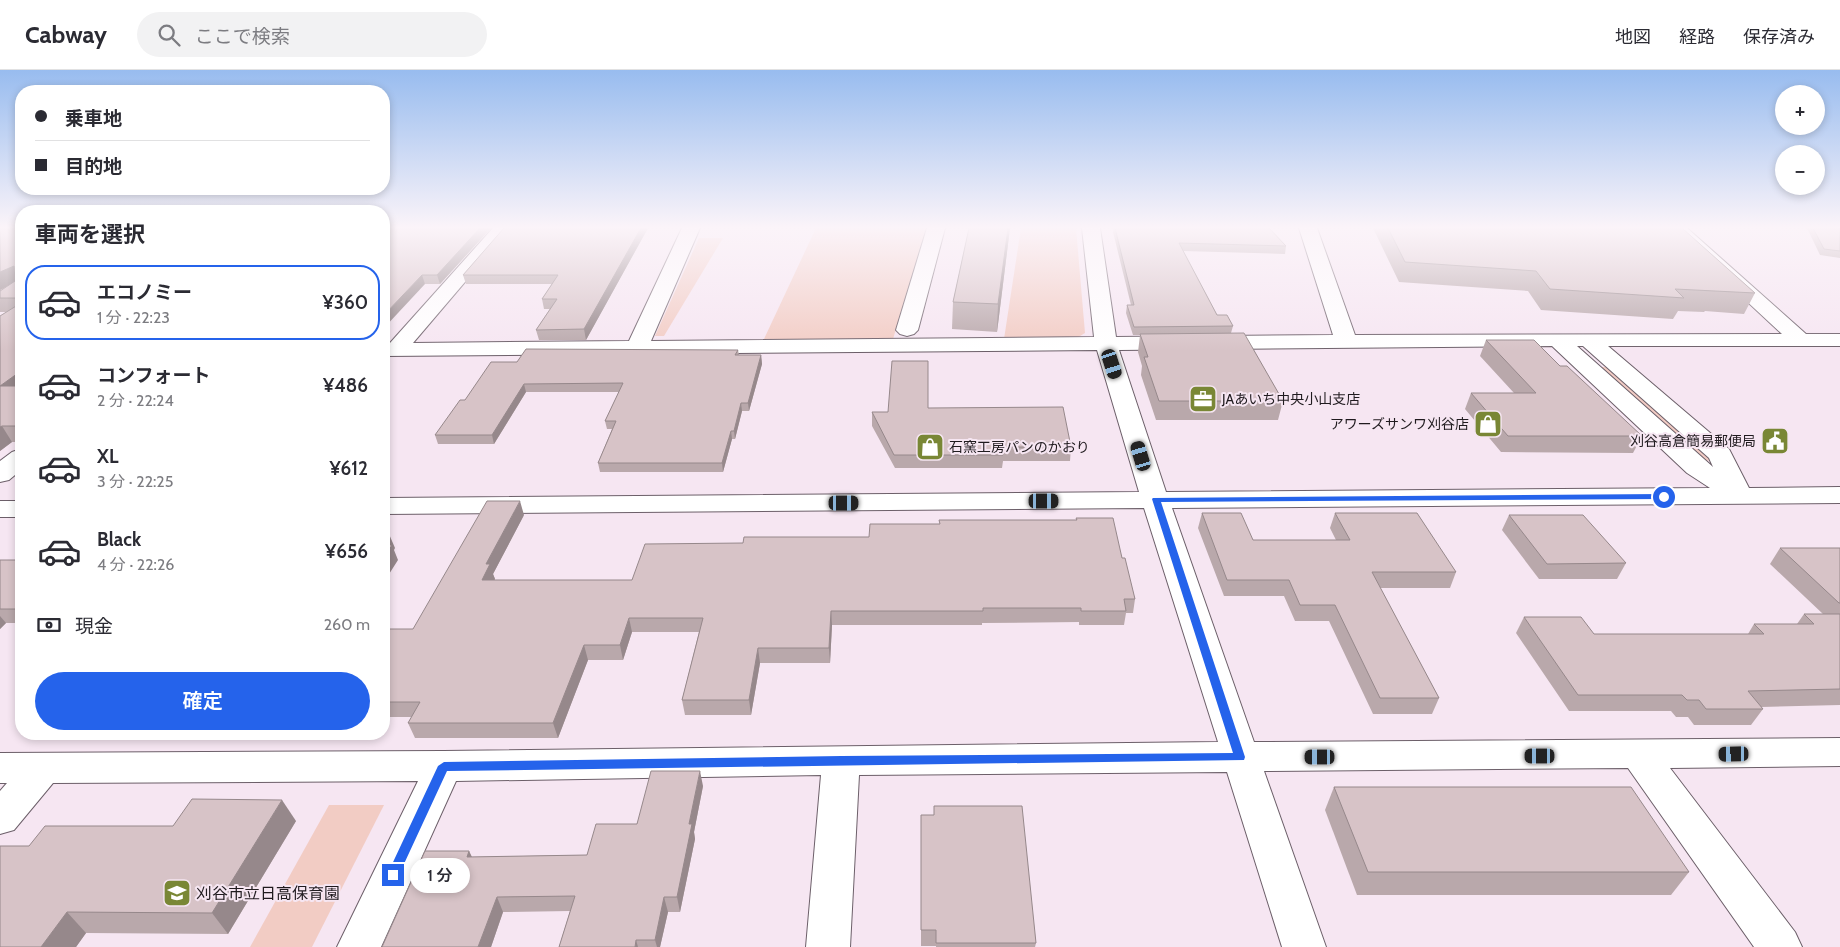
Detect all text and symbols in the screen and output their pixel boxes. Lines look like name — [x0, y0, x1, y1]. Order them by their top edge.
search box — [137, 12, 487, 57]
text: Cabway — [25, 20, 107, 49]
icon: search — [155, 21, 183, 49]
text: ここで検索 — [195, 25, 290, 48]
text: 地図 — [1615, 26, 1651, 48]
text: 経路 — [1679, 26, 1715, 48]
text: 保存済み — [1743, 26, 1815, 48]
map controls — [1775, 85, 1825, 195]
button: + — [1775, 85, 1825, 135]
text: 乗車地 — [65, 107, 122, 130]
button: − — [1775, 145, 1825, 195]
text: 目的地 — [65, 155, 122, 178]
text: 車両を選択 — [35, 221, 145, 248]
icon: car — [37, 280, 82, 325]
text: エコノミー — [97, 281, 192, 304]
text: ¥360 — [322, 291, 368, 314]
text: 1 分 · 22:23 — [97, 308, 170, 327]
car — [1100, 347, 1123, 381]
icon: car — [37, 363, 82, 408]
text: コンフォート — [97, 364, 210, 387]
text: ¥486 — [323, 374, 368, 397]
office icon: JAあいち中央小山支店 — [1188, 384, 1218, 414]
place label: JAあいち中央小山支店 — [1221, 390, 1360, 408]
text: 2 分 · 22:24 — [97, 391, 174, 410]
shop icon: アワーズサンワ刈谷店 — [1473, 409, 1503, 439]
place label: アワーズサンワ刈谷店 — [1330, 415, 1469, 433]
public building icon: 刈谷高倉簡易郵便局 — [1760, 426, 1790, 456]
shop icon: 石窯工房パンのかおり — [915, 432, 945, 462]
place label: 刈谷高倉簡易郵便局 — [1630, 432, 1756, 450]
place label: 石窯工房パンのかおり — [949, 438, 1090, 456]
car — [1129, 439, 1152, 473]
text: XL — [97, 445, 118, 468]
icon: car — [37, 446, 82, 491]
text: ¥612 — [329, 457, 368, 480]
text: 3 分 · 22:25 — [97, 472, 173, 491]
route start — [1653, 486, 1675, 508]
car — [1029, 494, 1059, 509]
car — [829, 496, 859, 511]
text: Black — [97, 528, 141, 551]
icon: car — [37, 529, 82, 574]
text: ¥656 — [325, 540, 368, 563]
text: 4 分 · 22:26 — [97, 555, 174, 574]
icon: cash — [35, 611, 63, 639]
text: 現金 — [75, 615, 113, 638]
text: 260 m — [324, 615, 370, 634]
button: 確定 — [35, 672, 370, 730]
car — [1718, 746, 1749, 762]
car — [1525, 749, 1555, 764]
car — [1305, 750, 1335, 765]
callout: 1 分 — [410, 858, 470, 892]
route end — [382, 864, 404, 886]
text: 1 分 — [427, 866, 453, 885]
school or university icon: 刈谷市立日高保育園 — [162, 878, 192, 908]
place label: 刈谷市立日高保育園 — [196, 884, 340, 903]

